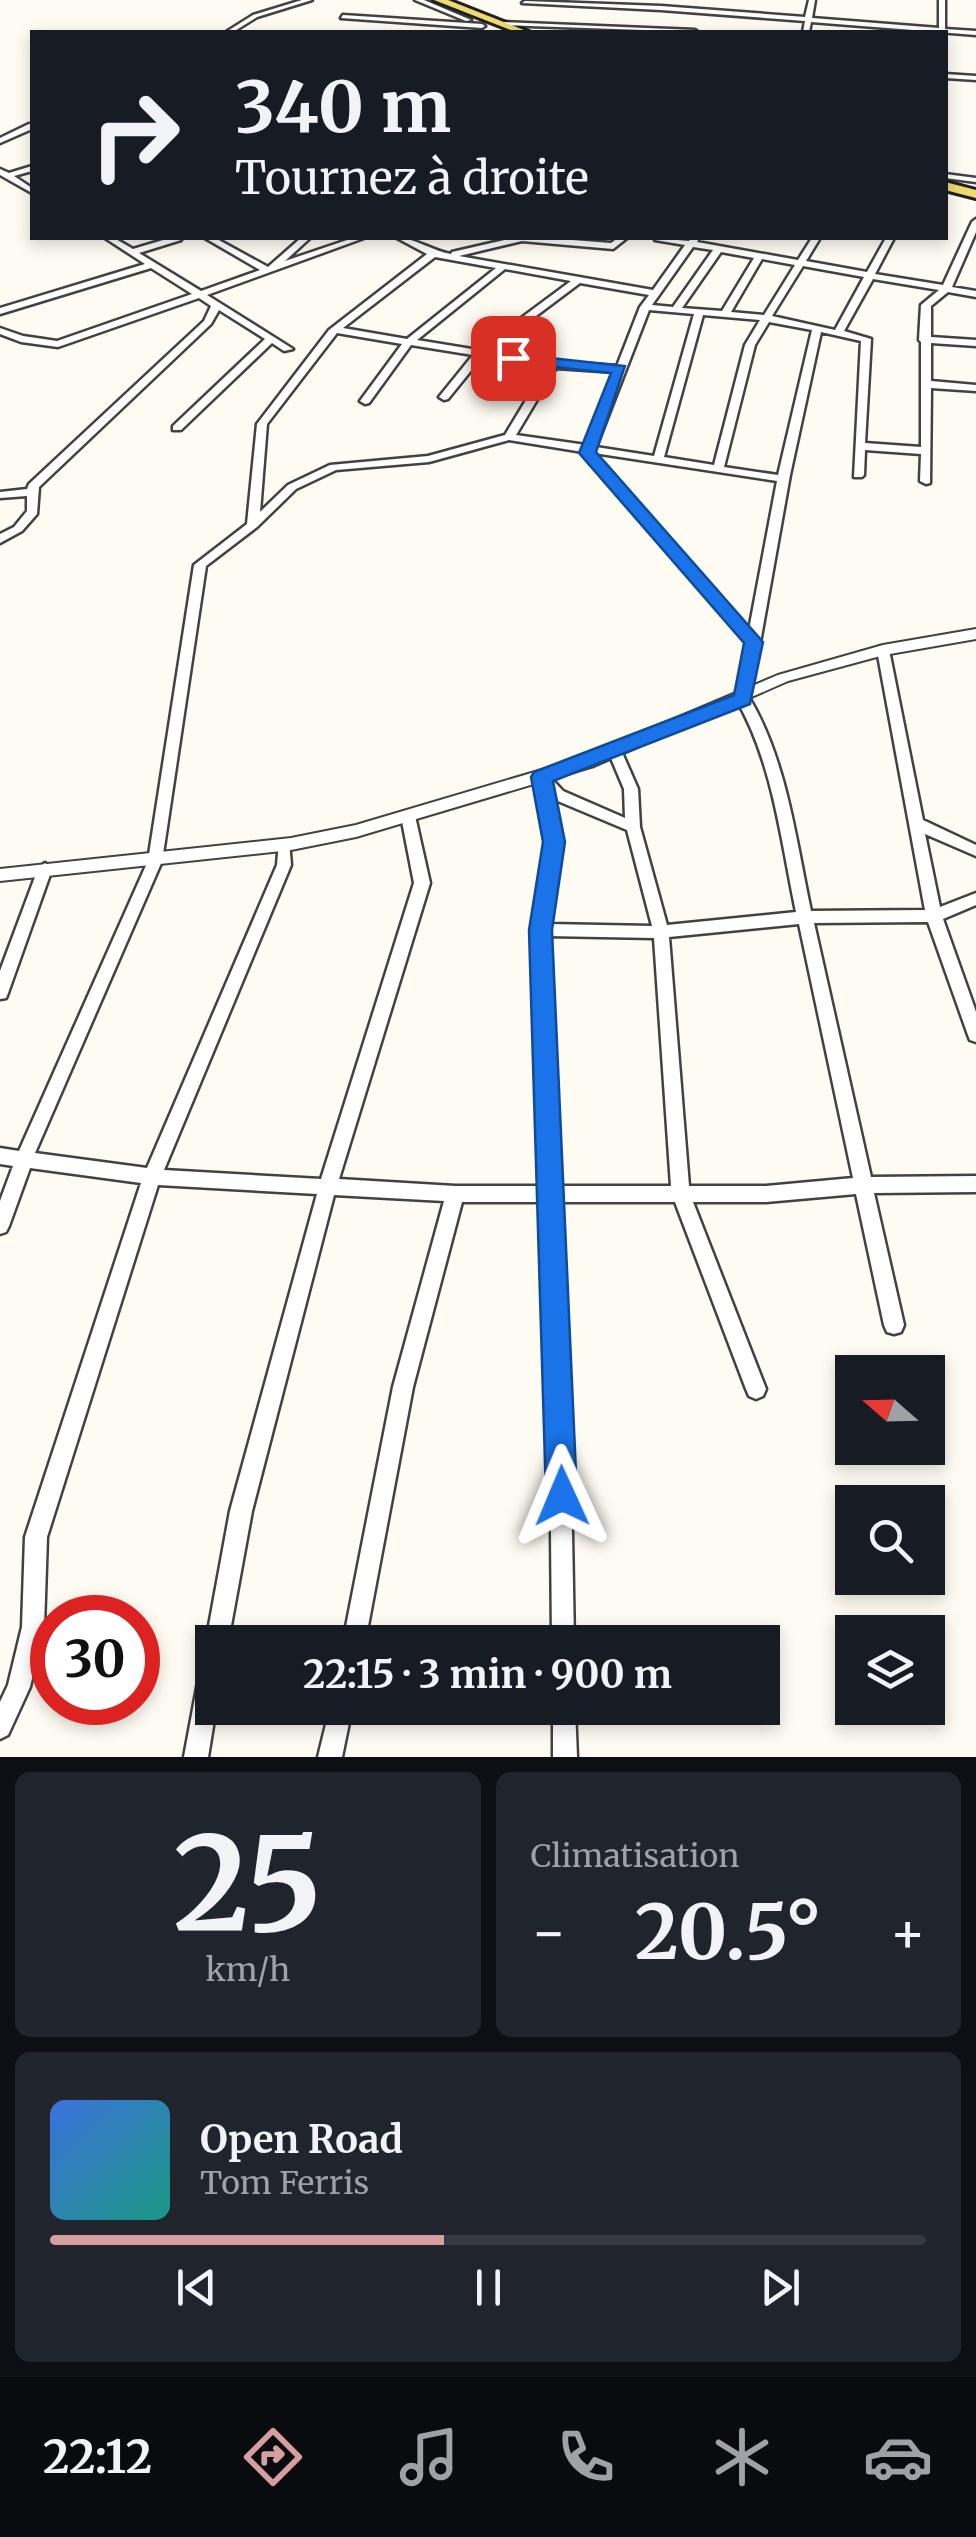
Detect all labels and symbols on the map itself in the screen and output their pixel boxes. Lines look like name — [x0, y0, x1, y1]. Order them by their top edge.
pin — [471, 316, 556, 401]
north arrow — [835, 1355, 945, 1465]
position arrow — [510, 1444, 614, 1548]
speed limit sign: 30 — [30, 1595, 160, 1725]

